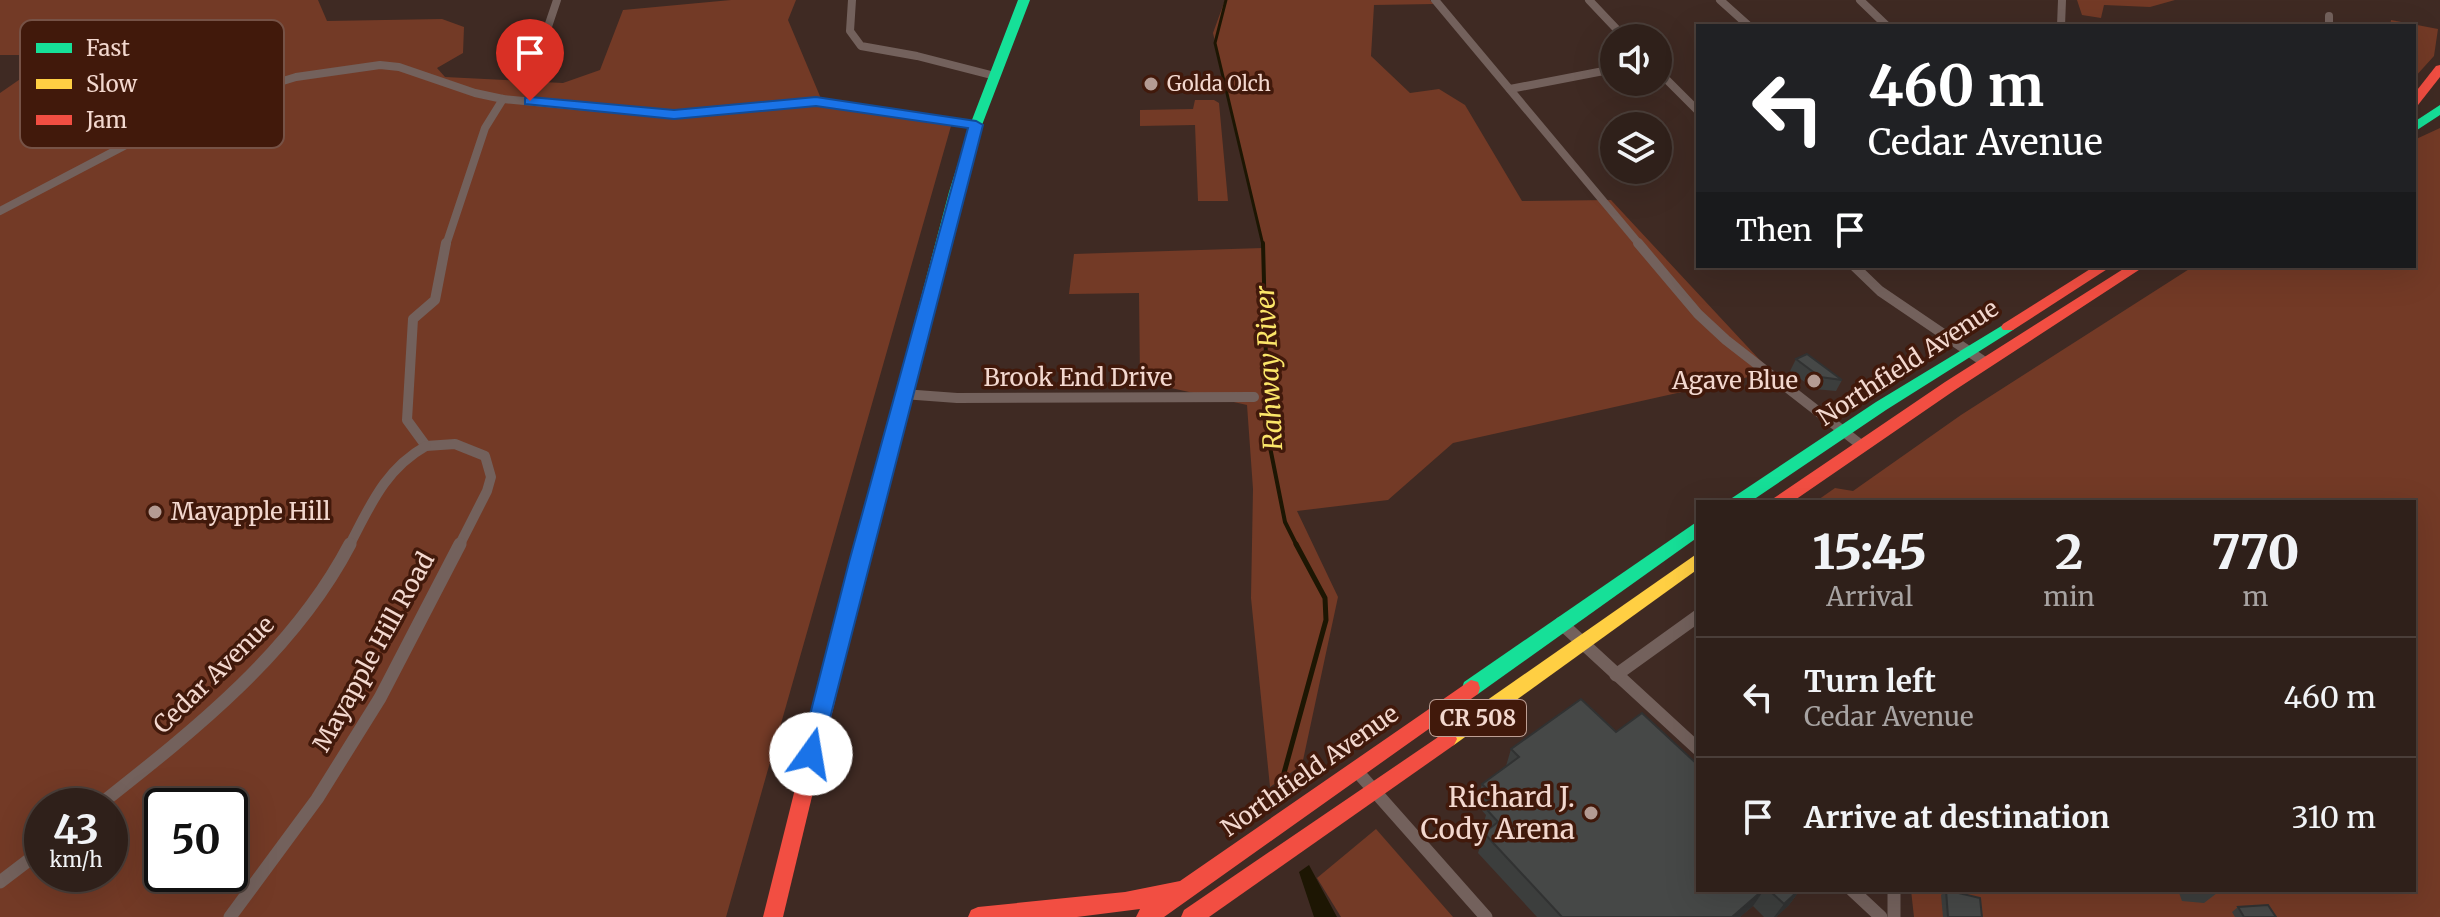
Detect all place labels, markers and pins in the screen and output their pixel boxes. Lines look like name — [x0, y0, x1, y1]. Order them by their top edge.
pin — [496, 19, 564, 101]
place label: Golda Olch — [1167, 71, 1271, 96]
marker: Golda Olch — [1142, 75, 1160, 93]
place label: Agave Blue — [1671, 365, 1798, 396]
marker: Agave Blue — [1805, 372, 1823, 390]
place label: Mayapple Hill — [171, 496, 330, 527]
marker: Mayapple Hill — [146, 503, 164, 521]
place label: Richard J. Cody Arena — [1420, 779, 1575, 847]
marker: Richard J. Cody Arena — [1582, 804, 1600, 822]

